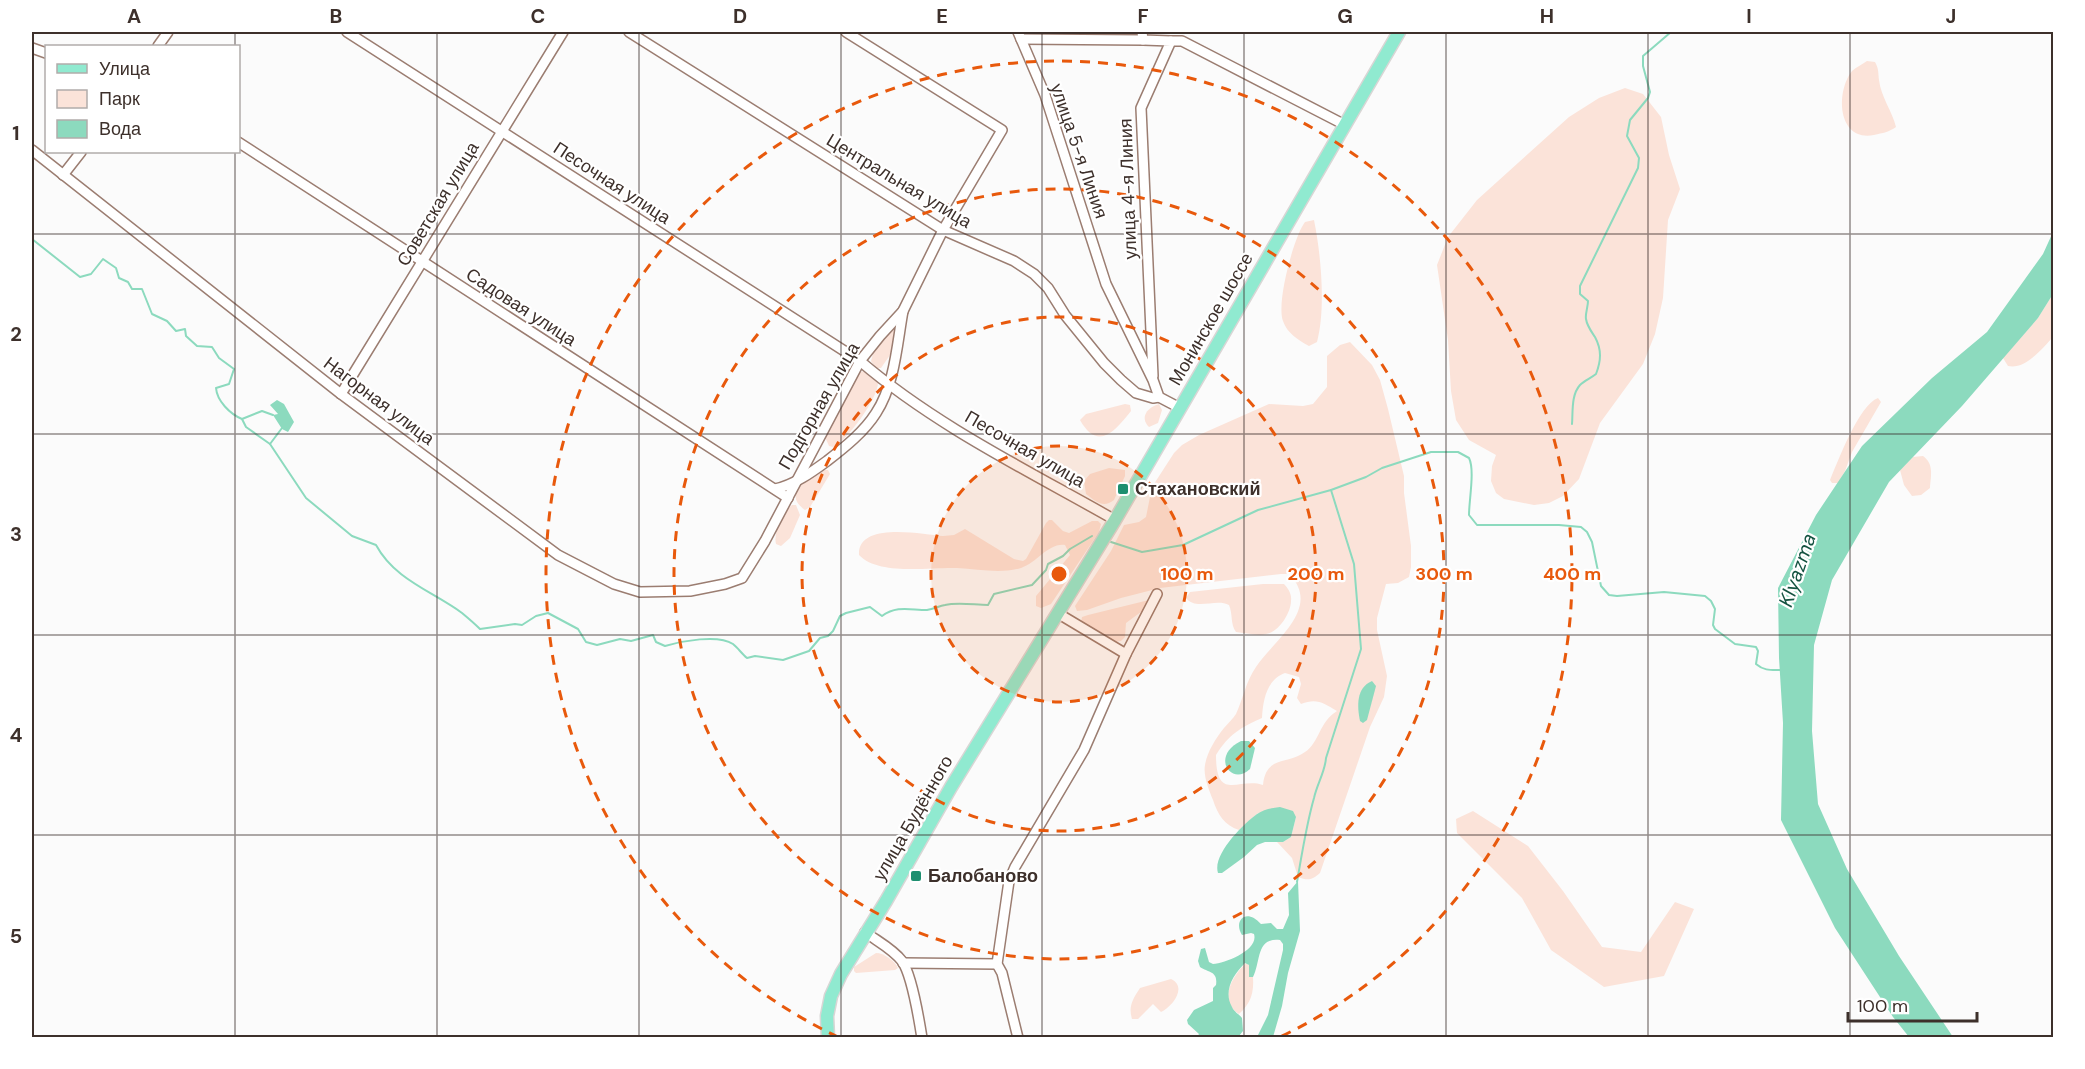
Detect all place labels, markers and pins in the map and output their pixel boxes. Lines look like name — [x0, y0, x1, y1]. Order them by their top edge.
place label: Стахановский — [1135, 477, 1260, 501]
marker: Стахановский — [1116, 482, 1130, 496]
centre of rings — [1049, 564, 1069, 584]
place label: Балобаново — [928, 864, 1038, 888]
marker: Балобаново — [909, 869, 923, 883]

